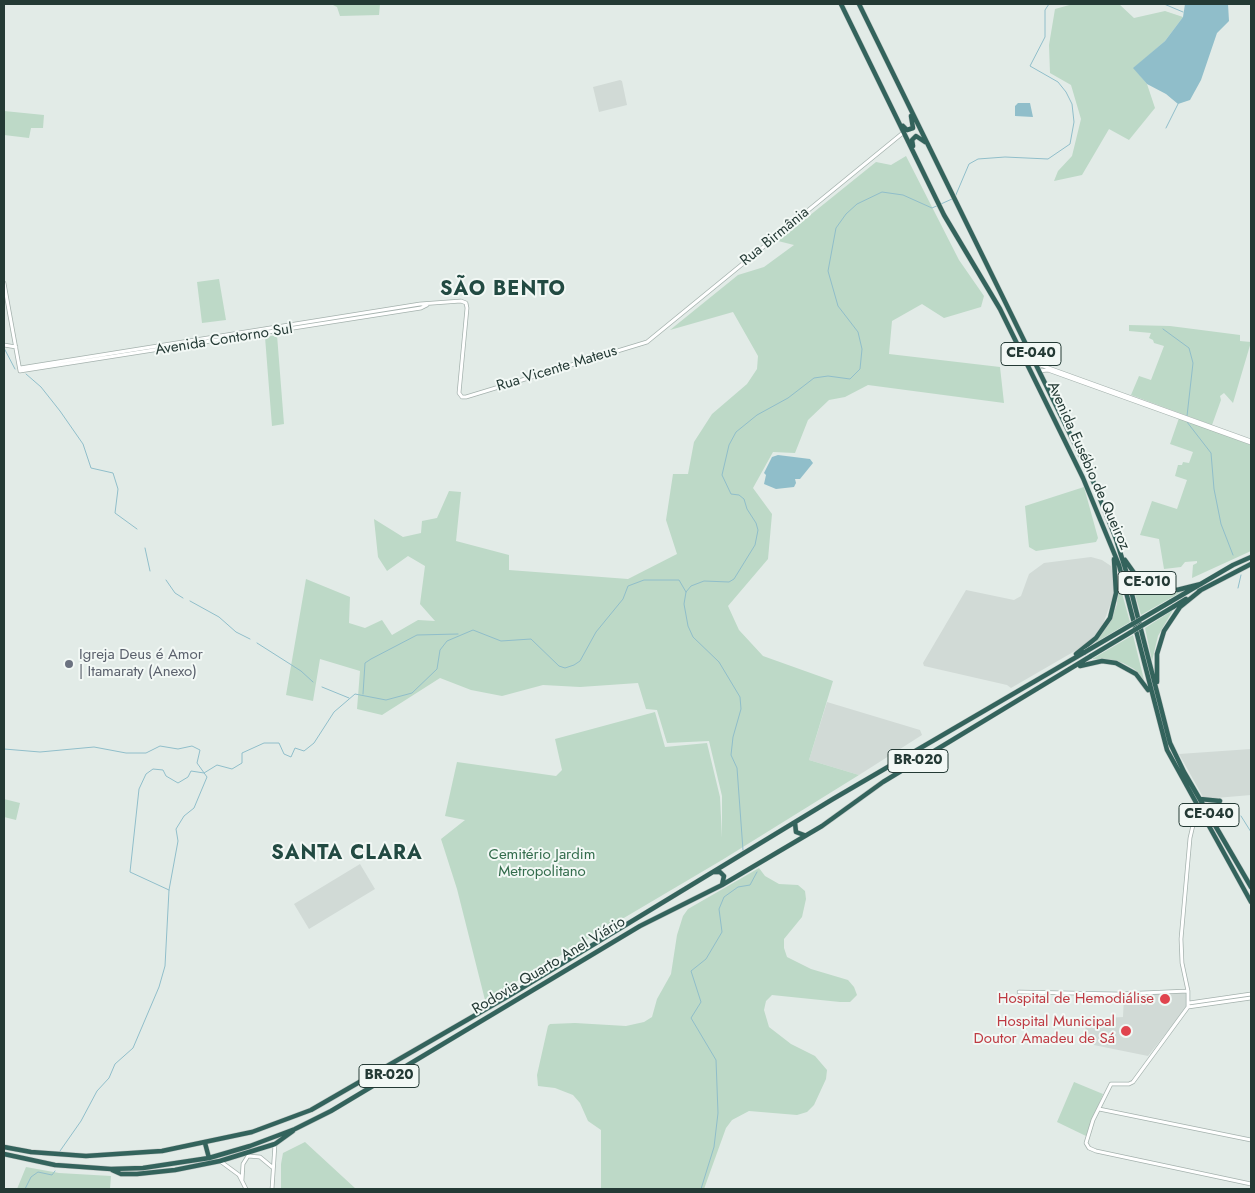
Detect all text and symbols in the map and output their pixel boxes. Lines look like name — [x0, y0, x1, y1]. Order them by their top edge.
street label: Rua Birmânia — [737, 204, 813, 270]
district label: SÃO BENTO — [439, 278, 567, 302]
street label: Avenida Contorno Sul — [154, 320, 294, 360]
street label: Rua Vicente Mateus — [495, 342, 619, 396]
road number: CE-040 — [1001, 342, 1061, 366]
street label: Avenida Eusébio de Queiroz — [1043, 379, 1133, 553]
road number: CE-010 — [1118, 572, 1176, 594]
place label: Igreja Deus é Amor | Itamaraty (Anexo) — [79, 646, 203, 681]
marker: Igreja Deus é Amor | Itamaraty (Anexo) — [63, 658, 75, 670]
road number: BR-020 — [888, 749, 948, 772]
road number: CE-040 — [1179, 804, 1239, 826]
district label: SANTA CLARA — [270, 842, 424, 866]
park label: Cemitério Jardim Metropolitano — [489, 846, 595, 881]
street label: Rodovia Quarto Anel Viário — [469, 913, 629, 1019]
place label: Hospital de Hemodiálise — [998, 990, 1154, 1008]
marker: Hospital de Hemodiálise — [1158, 992, 1172, 1006]
place label: Hospital Municipal Doutor Amadeu de Sá — [974, 1013, 1115, 1048]
marker: Hospital Municipal Doutor Amadeu de Sá — [1119, 1024, 1133, 1038]
road number: BR-020 — [359, 1064, 419, 1088]

